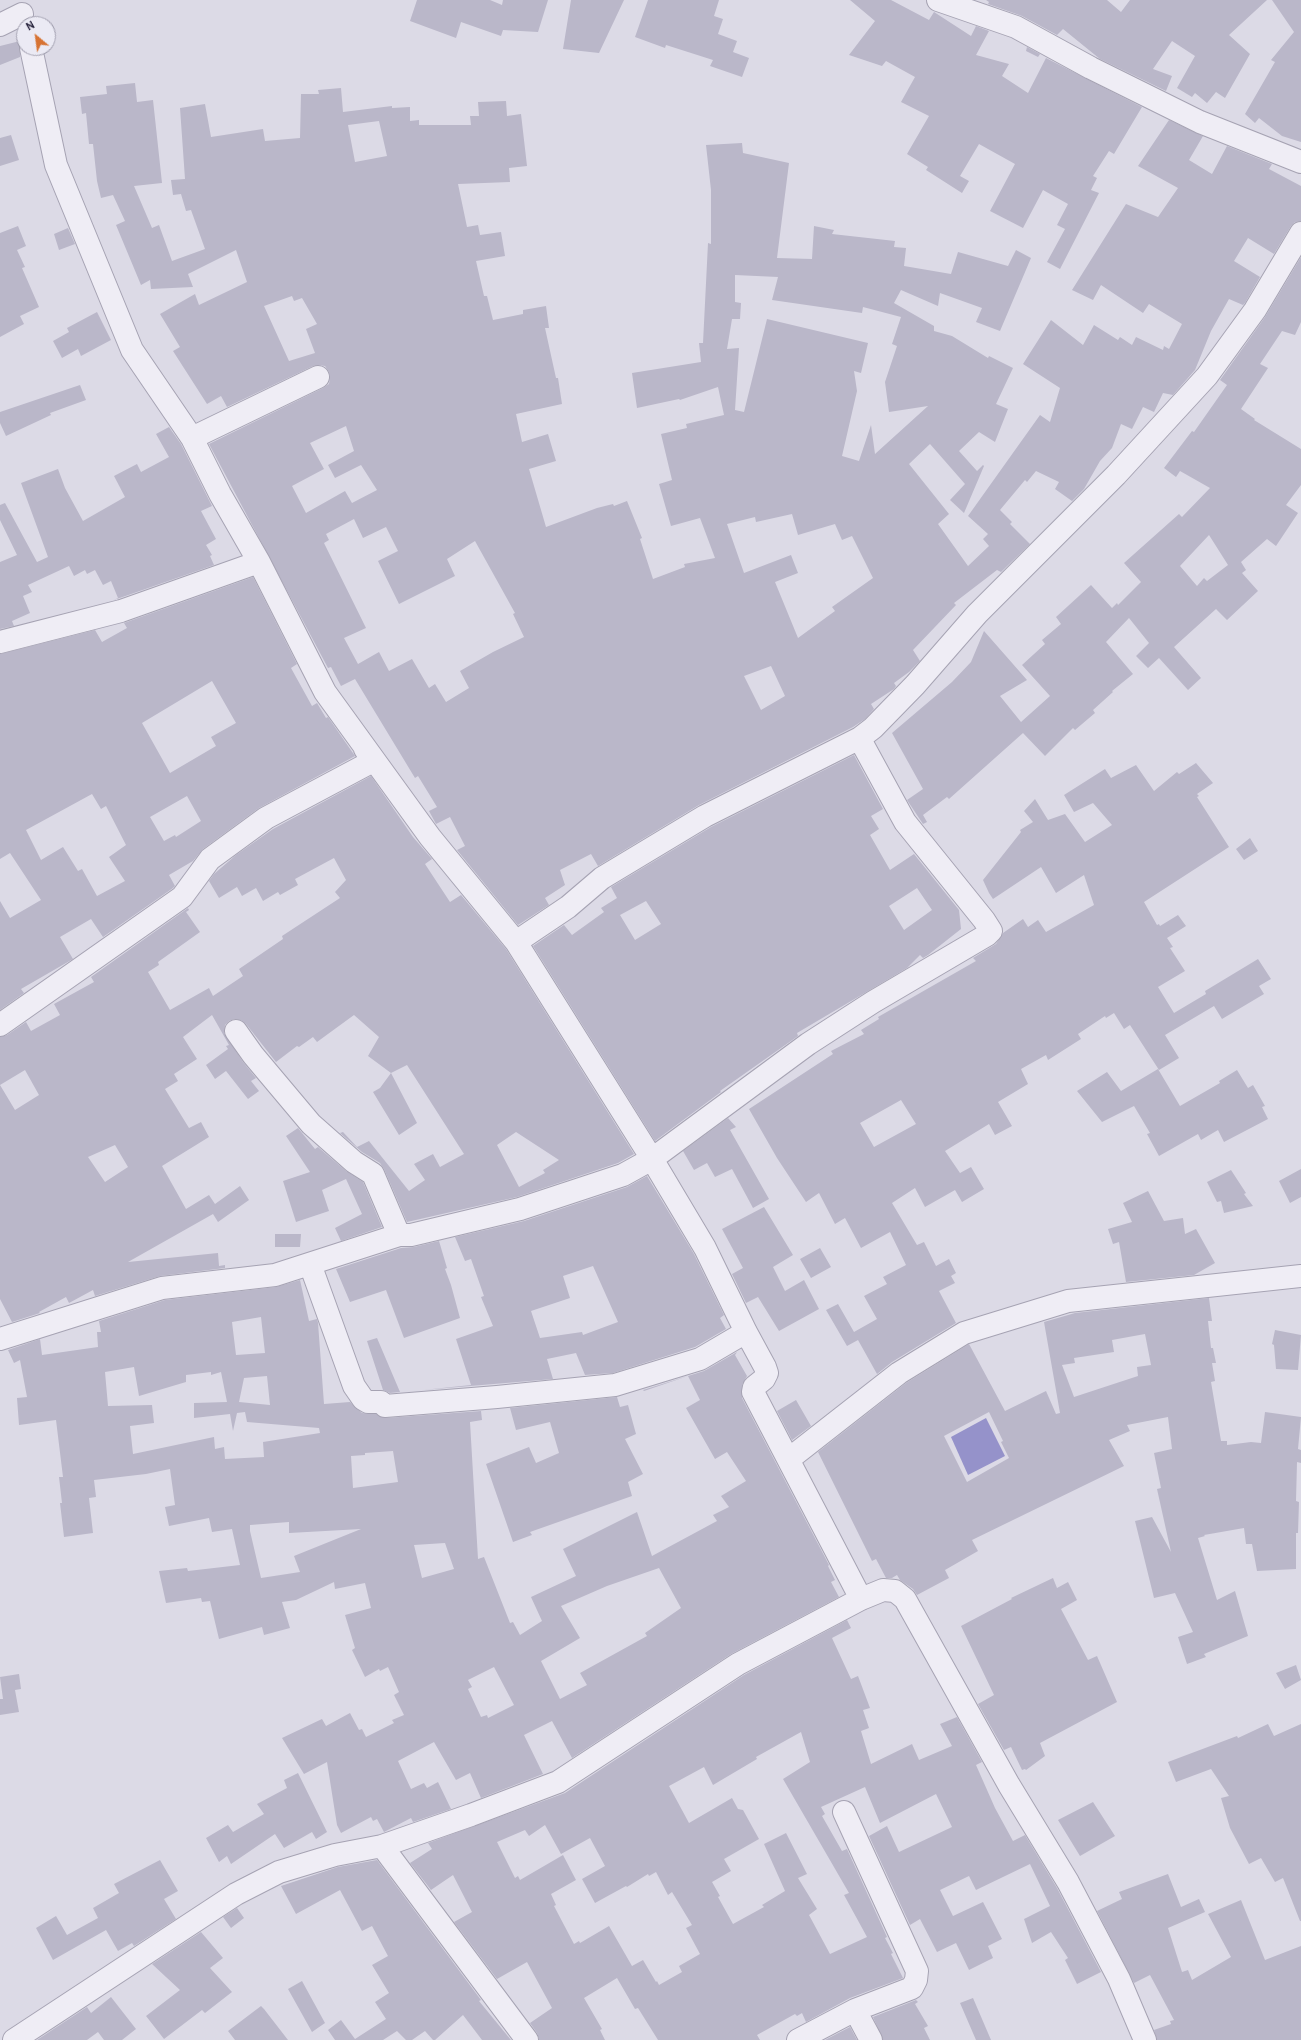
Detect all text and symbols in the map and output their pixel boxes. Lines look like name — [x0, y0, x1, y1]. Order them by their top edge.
north arrow — [16, 16, 56, 56]
text: N — [24, 18, 38, 34]

